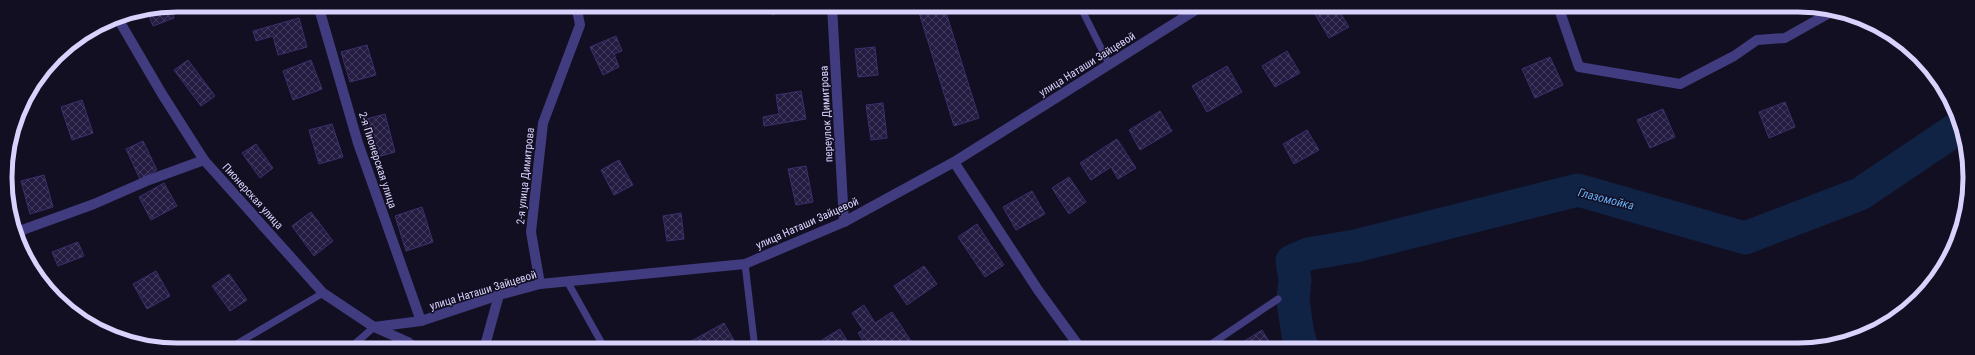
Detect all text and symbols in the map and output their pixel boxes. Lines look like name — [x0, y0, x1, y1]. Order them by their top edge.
street label: улица Наташи Зайцевой — [1037, 29, 1138, 99]
street label: переулок Димитрова — [817, 65, 836, 163]
street label: 2-я Пионерская улица — [356, 110, 399, 210]
street label: 2-я улица Димитрова — [514, 127, 537, 225]
street label: Пионерская улица — [220, 161, 286, 232]
water label: Глазомойка — [1577, 185, 1635, 213]
street label: улица Наташи Зайцевой — [754, 195, 861, 252]
street label: улица Наташи Зайцевой — [428, 268, 538, 313]

